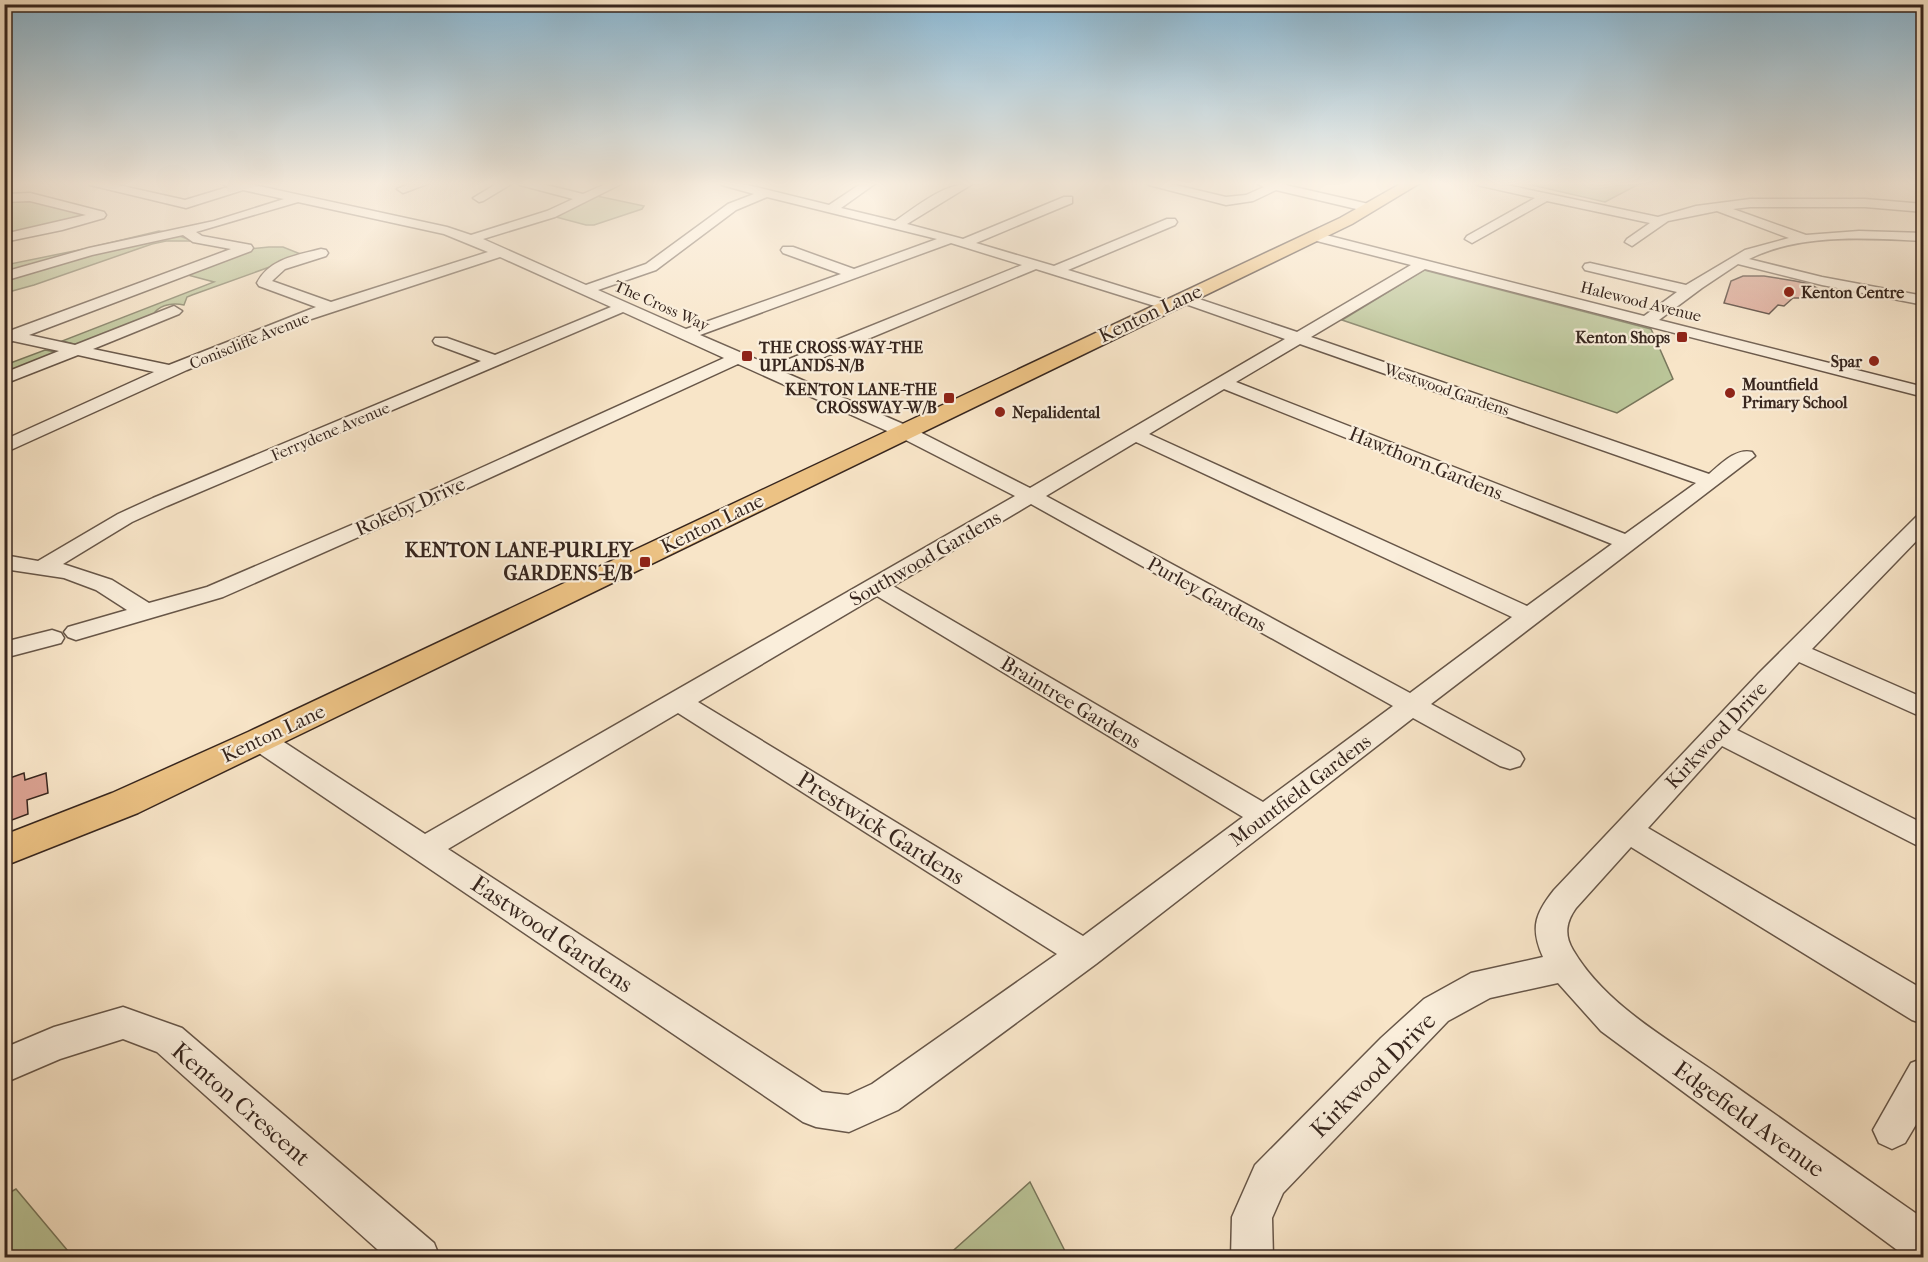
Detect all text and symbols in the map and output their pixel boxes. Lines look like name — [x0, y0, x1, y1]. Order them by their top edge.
street label: The Cross Way — [611, 276, 713, 335]
street label: Halewood Avenue — [1579, 277, 1703, 326]
street label: Kenton Lane — [1095, 279, 1206, 347]
place label: Kenton Centre — [1801, 283, 1904, 302]
marker: Kenton Centre — [1782, 285, 1796, 299]
street label: Coniscliffe Avenue — [187, 308, 312, 373]
place label: Kenton Shops — [1575, 328, 1670, 348]
marker: Kenton Shops — [1675, 330, 1689, 344]
place label: THE CROSS WAY-THE UPLANDS-N/B — [758, 338, 923, 375]
marker: THE CROSS WAY-THE UPLANDS-N/B — [740, 349, 754, 363]
place label: Spar — [1831, 352, 1863, 372]
marker: Spar — [1867, 354, 1881, 368]
street label: Westwood Gardens — [1381, 359, 1512, 420]
place label: Mountfield Primary School — [1741, 375, 1848, 413]
place label: KENTON LANE-THE CROSSWAY-W/B — [785, 380, 937, 417]
marker: Mountfield Primary School — [1723, 386, 1737, 400]
marker: KENTON LANE-THE CROSSWAY-W/B — [942, 391, 956, 405]
street label: Ferrydene Avenue — [268, 398, 392, 465]
place label: Nepalidental — [1012, 403, 1101, 423]
marker: Nepalidental — [993, 405, 1007, 419]
street label: Hawthorn Gardens — [1346, 422, 1506, 505]
street label: Rokeby Drive — [352, 472, 469, 541]
street label: Kenton Lane — [657, 489, 767, 558]
street label: Southwood Gardens — [846, 506, 1005, 611]
place label: KENTON LANE-PURLEY GARDENS-E/B — [405, 539, 634, 585]
street label: Purley Gardens — [1143, 552, 1271, 637]
marker: KENTON LANE-PURLEY GARDENS-E/B — [638, 555, 652, 569]
street label: Braintree Gardens — [997, 652, 1145, 753]
street label: Kirkwood Drive — [1661, 677, 1772, 794]
street label: Kenton Lane — [218, 699, 329, 767]
street label: Mountfield Gardens — [1225, 730, 1375, 851]
street label: Prestwick Gardens — [792, 765, 970, 891]
street label: Eastwood Gardens — [466, 870, 638, 998]
street label: Kirkwood Drive — [1305, 1007, 1441, 1143]
street label: Kenton Crescent — [166, 1036, 316, 1172]
street label: Edgefield Avenue — [1668, 1055, 1830, 1183]

